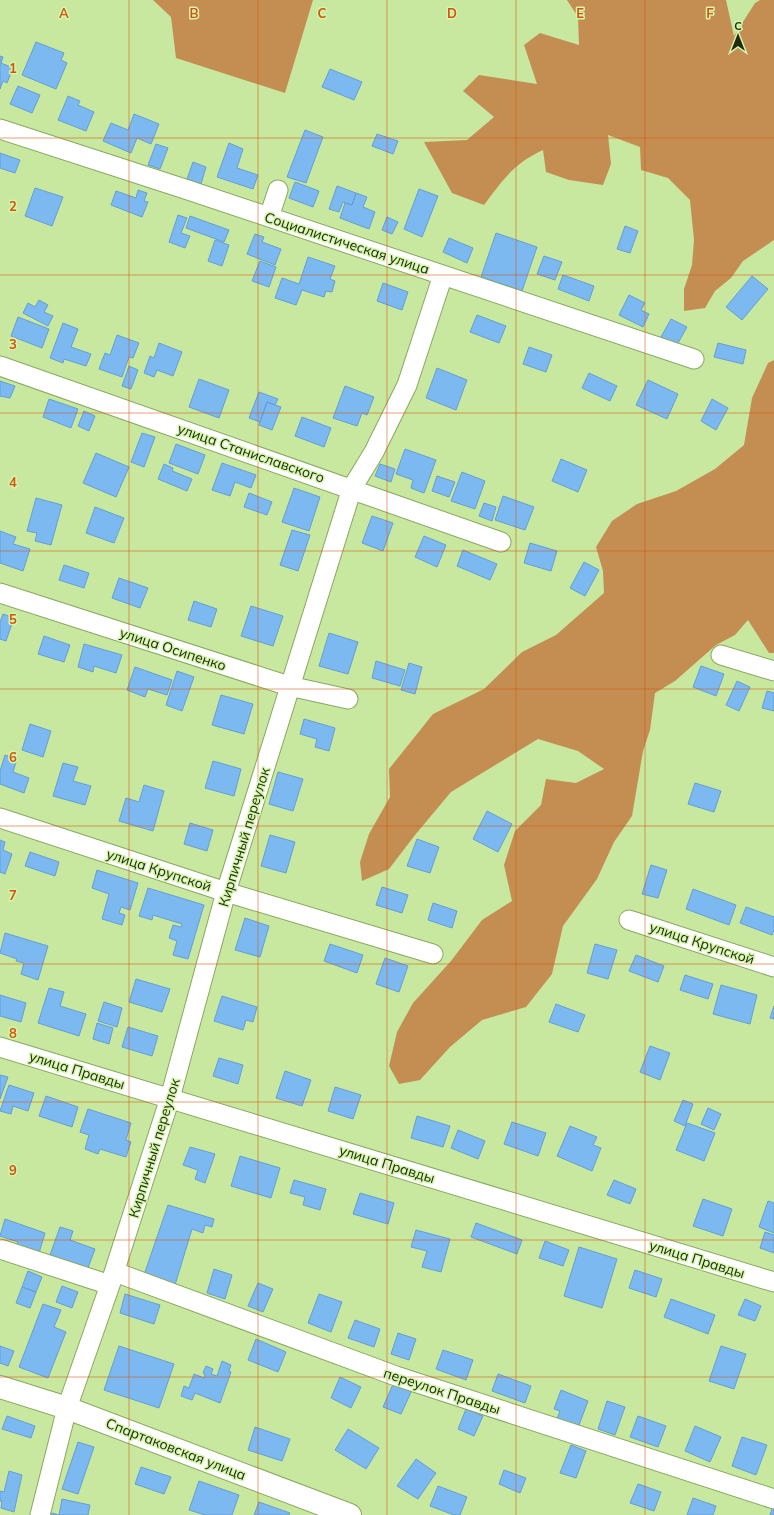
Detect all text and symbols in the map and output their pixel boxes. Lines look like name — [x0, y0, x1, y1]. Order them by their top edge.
text: A — [59, 5, 69, 21]
text: B — [190, 5, 199, 21]
text: C — [318, 5, 327, 21]
text: D — [447, 5, 457, 21]
text: E — [576, 5, 584, 21]
text: F — [706, 5, 714, 21]
north arrow — [718, 16, 758, 56]
text: С — [734, 19, 742, 33]
text: 1 — [9, 60, 17, 76]
text: 2 — [9, 198, 17, 214]
street label: Социалистическая улица — [262, 208, 432, 278]
text: 3 — [9, 336, 17, 352]
street label: улица Станиславского — [175, 419, 327, 487]
text: 4 — [9, 474, 17, 490]
text: 5 — [9, 611, 17, 627]
street label: улица Осипенко — [118, 623, 228, 675]
text: 6 — [9, 749, 17, 765]
street label: Кирпичный переулок — [214, 765, 274, 909]
street label: улица Крупской — [104, 845, 214, 895]
text: 7 — [9, 887, 17, 903]
street label: улица Крупской — [647, 918, 757, 968]
text: 8 — [9, 1025, 17, 1041]
street label: улица Правды — [27, 1047, 127, 1093]
street label: Кирпичный переулок — [124, 1076, 184, 1220]
street label: улица Правды — [337, 1141, 437, 1187]
text: 9 — [9, 1162, 17, 1178]
street label: улица Правды — [647, 1236, 747, 1282]
street label: переулок Правды — [381, 1364, 503, 1418]
street label: Спартаковская улица — [103, 1414, 249, 1484]

